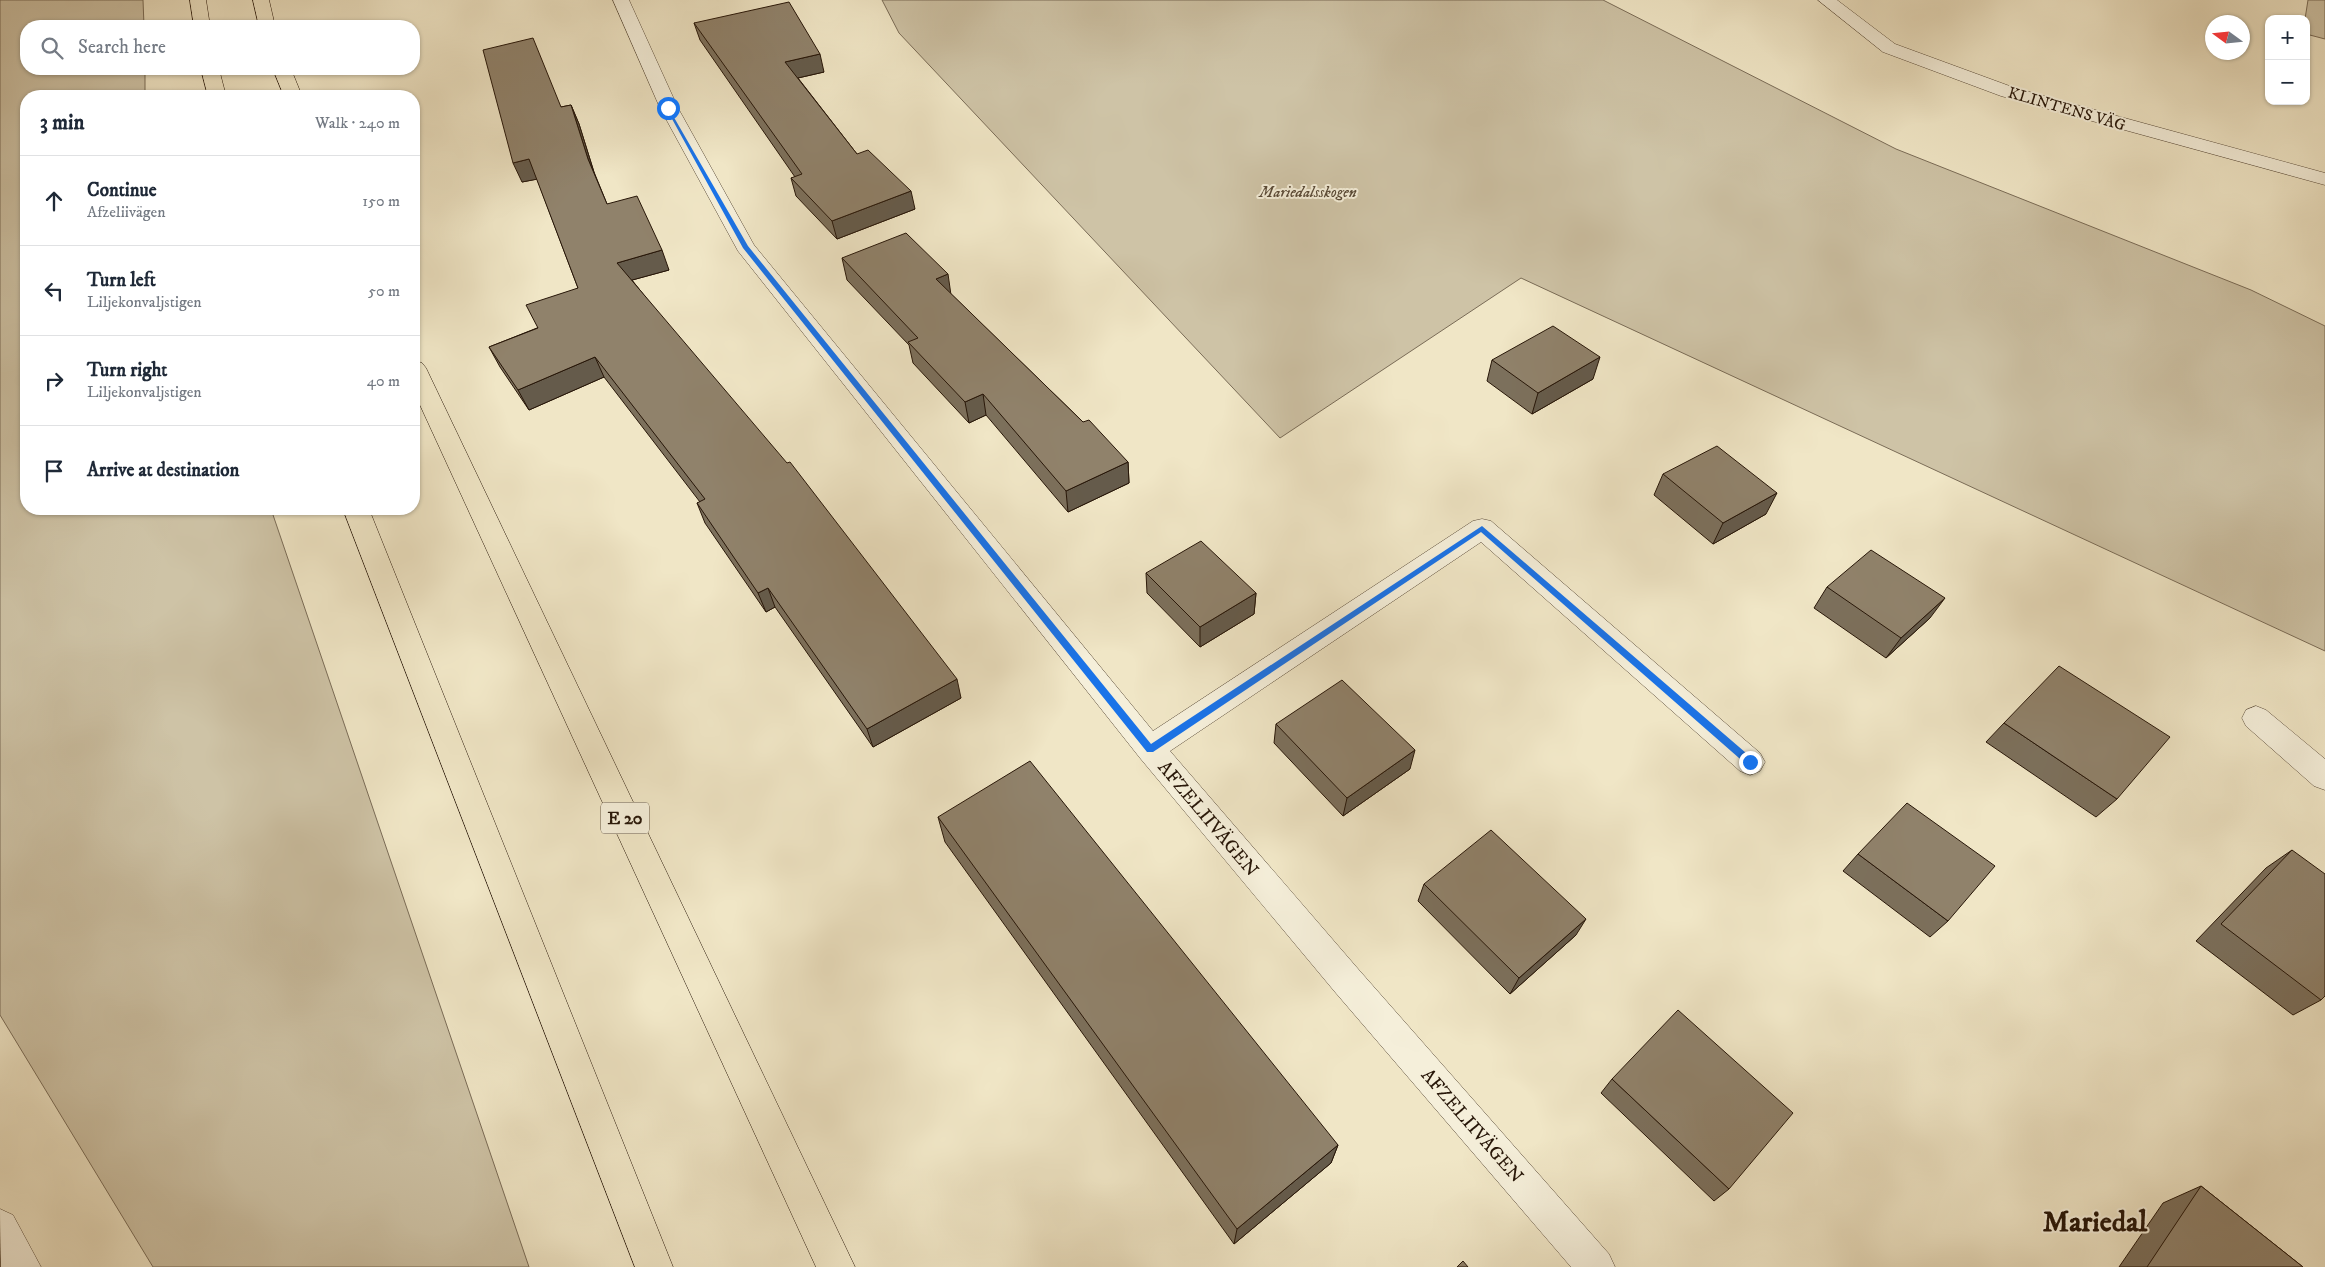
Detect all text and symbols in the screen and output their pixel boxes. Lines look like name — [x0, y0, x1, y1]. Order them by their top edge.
north arrow — [2205, 15, 2250, 60]
map controls — [2265, 15, 2310, 105]
button: + — [2265, 15, 2310, 60]
search box — [20, 20, 420, 75]
icon: search — [38, 34, 66, 62]
text: Search here — [78, 36, 166, 59]
button: − — [2265, 60, 2310, 105]
street label: KLINTENS VÄG — [2006, 83, 2128, 135]
route start — [657, 97, 680, 120]
text: 3 min — [40, 110, 85, 136]
text: Walk · 240 m — [315, 113, 400, 133]
text: Continue — [87, 179, 157, 202]
park label: Mariedalsskogen — [1258, 182, 1357, 202]
icon: ahead — [40, 187, 68, 215]
text: 150 m — [362, 191, 400, 211]
text: Afzeliivägen — [87, 202, 166, 222]
text: Turn left — [87, 269, 156, 292]
icon: left — [40, 277, 68, 305]
text: 50 m — [368, 281, 400, 301]
text: Liljekonvaljstigen — [87, 292, 202, 312]
text: Turn right — [87, 359, 167, 382]
icon: right — [40, 367, 68, 395]
text: 40 m — [367, 371, 400, 391]
text: Liljekonvaljstigen — [87, 382, 202, 402]
icon: arrive — [40, 457, 68, 485]
text: Arrive at destination — [87, 459, 239, 482]
route end — [1739, 751, 1762, 774]
street label: AFZELIIVÄGEN — [1153, 756, 1264, 882]
road number: E 20 — [601, 802, 649, 834]
street label: AFZELIIVÄGEN — [1416, 1063, 1529, 1188]
district label: Mariedal — [2043, 1205, 2149, 1241]

